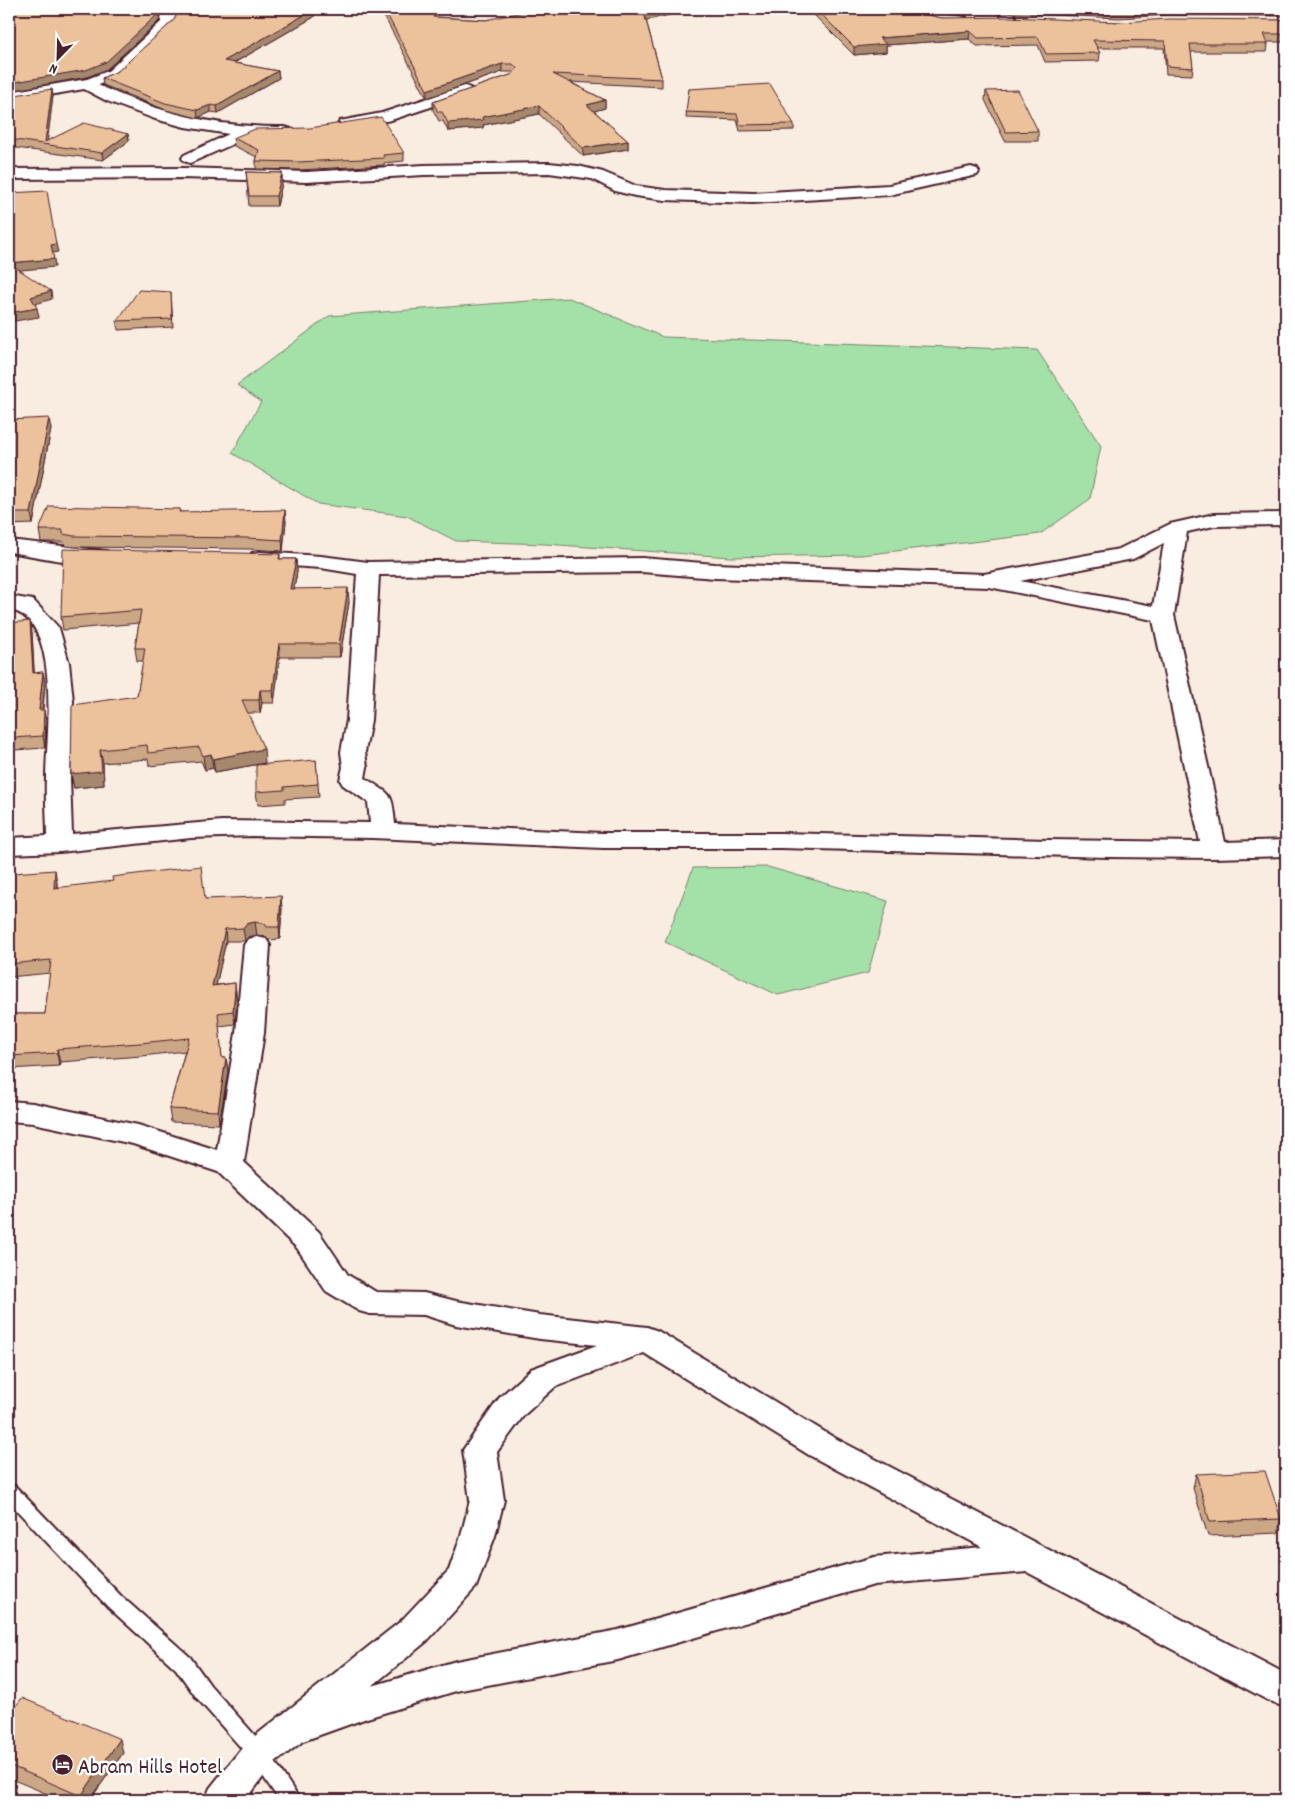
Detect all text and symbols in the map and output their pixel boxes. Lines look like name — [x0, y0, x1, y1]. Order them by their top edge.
north arrow — [32, 32, 82, 82]
text: N — [47, 58, 61, 79]
hotel icon: Abram Hills Hotel — [50, 1753, 74, 1777]
place label: Abram Hills Hotel — [78, 1753, 222, 1784]

